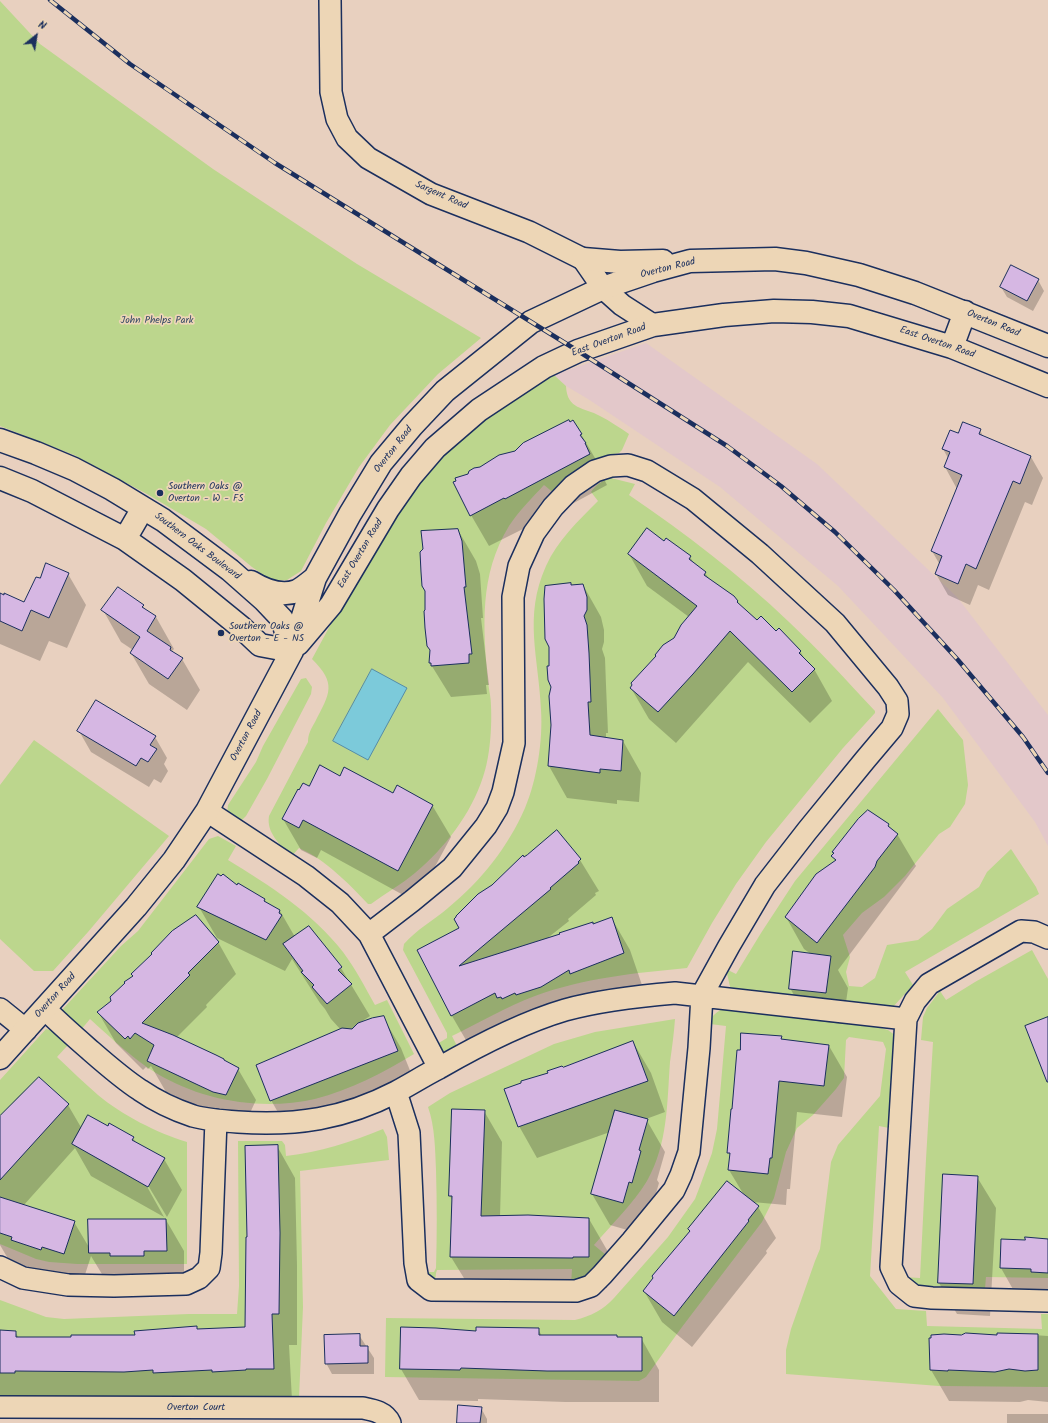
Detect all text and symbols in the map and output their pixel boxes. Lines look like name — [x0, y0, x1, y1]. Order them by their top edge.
north arrow — [16, 16, 56, 56]
text: N — [34, 16, 50, 35]
street label: Sargent Road — [413, 179, 469, 213]
street label: Overton Road — [639, 256, 697, 282]
street label: Overton Road — [965, 308, 1021, 340]
park label: John Phelps Park — [121, 315, 193, 327]
street label: East Overton Road — [570, 322, 648, 360]
street label: East Overton Road — [898, 325, 976, 361]
street label: Overton Road — [372, 424, 416, 476]
place label: Southern Oaks @ Overton - W - FS — [168, 481, 243, 504]
marker: Southern Oaks @ Overton - W - FS — [155, 488, 165, 498]
street label: Southern Oaks Boulevard — [152, 511, 242, 583]
street label: East Overton Road — [336, 517, 386, 591]
place label: Southern Oaks @ Overton - E - NS — [229, 621, 304, 644]
marker: Southern Oaks @ Overton - E - NS — [216, 628, 226, 638]
street label: Overton Road — [229, 708, 265, 764]
street label: Overton Road — [33, 971, 79, 1021]
street label: Overton Court — [167, 1402, 225, 1414]

